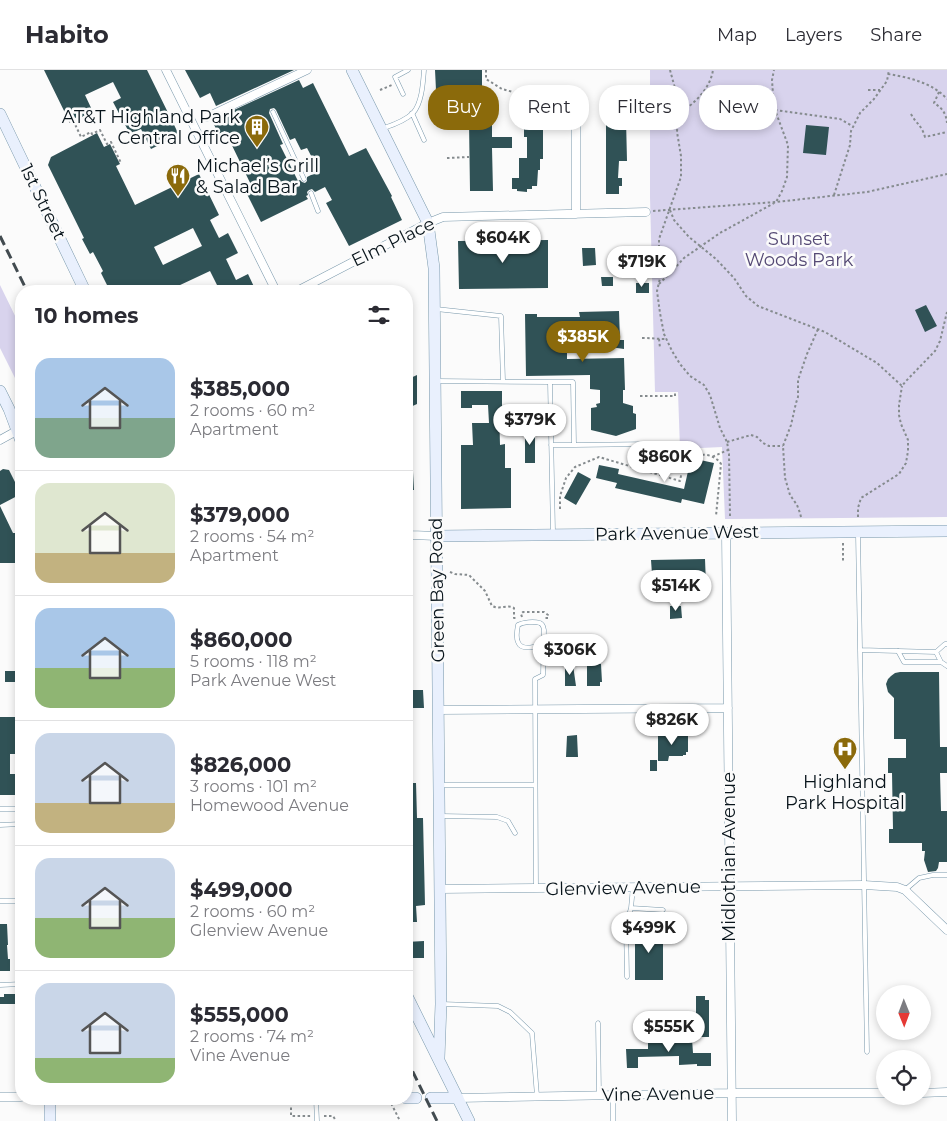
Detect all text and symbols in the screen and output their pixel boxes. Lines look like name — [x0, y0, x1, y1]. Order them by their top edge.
text: Habito — [25, 20, 109, 49]
text: Map — [717, 24, 757, 46]
text: Layers — [785, 24, 842, 46]
text: Share — [870, 24, 922, 46]
chip: Buy — [428, 85, 499, 130]
chip: Rent — [509, 85, 589, 130]
chip: Filters — [599, 85, 689, 130]
chip: New — [699, 85, 777, 130]
place label: AT&T Highland Park Central Office — [62, 106, 240, 149]
building icon: AT&T Highland Park Central Office — [244, 114, 270, 148]
place label: Michael’s Grill & Salad Bar — [196, 155, 319, 198]
street label: 1st Street — [15, 160, 71, 244]
restaurant icon: Michael’s Grill & Salad Bar — [165, 163, 191, 197]
street label: Elm Place — [348, 212, 438, 272]
pin: $604K — [468, 222, 538, 264]
text: $604K — [476, 228, 530, 247]
park label: Sunset Woods Park — [745, 228, 853, 271]
pin: $719K — [607, 246, 677, 288]
text: $719K — [618, 252, 666, 271]
icon: filters — [365, 301, 393, 329]
text: 10 homes — [35, 303, 138, 328]
pin: $385K — [548, 320, 618, 363]
text: $385K — [557, 327, 609, 346]
text: $385,000 — [190, 376, 290, 401]
icon: home — [75, 378, 135, 438]
text: 2 rooms · 60 m² — [190, 401, 315, 420]
pin: $379K — [495, 404, 565, 446]
text: $379K — [504, 410, 556, 429]
text: Apartment — [190, 420, 279, 439]
pin: $860K — [630, 440, 700, 483]
text: $860K — [638, 447, 692, 466]
text: $379,000 — [190, 502, 290, 527]
icon: home — [75, 503, 135, 563]
street label: Green Bay Road — [425, 517, 449, 663]
street label: Park Avenue West — [595, 521, 759, 545]
text: 2 rooms · 54 m² — [190, 527, 314, 546]
text: Apartment — [190, 546, 279, 565]
pin: $514K — [641, 570, 711, 612]
text: $514K — [652, 576, 700, 595]
text: $860,000 — [190, 627, 293, 652]
icon: home — [75, 628, 135, 688]
pin: $306K — [535, 634, 605, 676]
text: $306K — [544, 640, 596, 659]
text: 5 rooms · 118 m² — [190, 652, 317, 671]
text: Park Avenue West — [190, 671, 336, 690]
pin: $826K — [637, 704, 707, 746]
text: $826K — [646, 710, 698, 729]
hospital icon: Highland Park Hospital — [832, 736, 858, 770]
text: $826,000 — [190, 752, 291, 777]
icon: home — [75, 753, 135, 813]
place label: Highland Park Hospital — [785, 771, 905, 814]
street label: Midlothian Avenue — [718, 772, 740, 942]
text: 3 rooms · 101 m² — [190, 777, 317, 796]
text: Homewood Avenue — [190, 796, 349, 815]
street label: Glenview Avenue — [545, 876, 701, 900]
text: $499,000 — [190, 877, 292, 902]
icon: home — [75, 878, 135, 938]
text: 2 rooms · 60 m² — [190, 902, 315, 921]
pin: $499K — [614, 912, 684, 954]
text: $499K — [622, 918, 676, 937]
text: Glenview Avenue — [190, 921, 328, 940]
north arrow — [876, 985, 931, 1040]
map controls — [876, 985, 931, 1105]
text: $555,000 — [190, 1002, 289, 1027]
icon: home — [75, 1003, 135, 1063]
pin: $555K — [634, 1010, 704, 1053]
text: $555K — [644, 1017, 694, 1036]
text: 2 rooms · 74 m² — [190, 1027, 314, 1046]
text: Vine Avenue — [190, 1046, 290, 1065]
button: locate — [876, 1050, 931, 1105]
street label: Vine Avenue — [601, 1082, 715, 1106]

